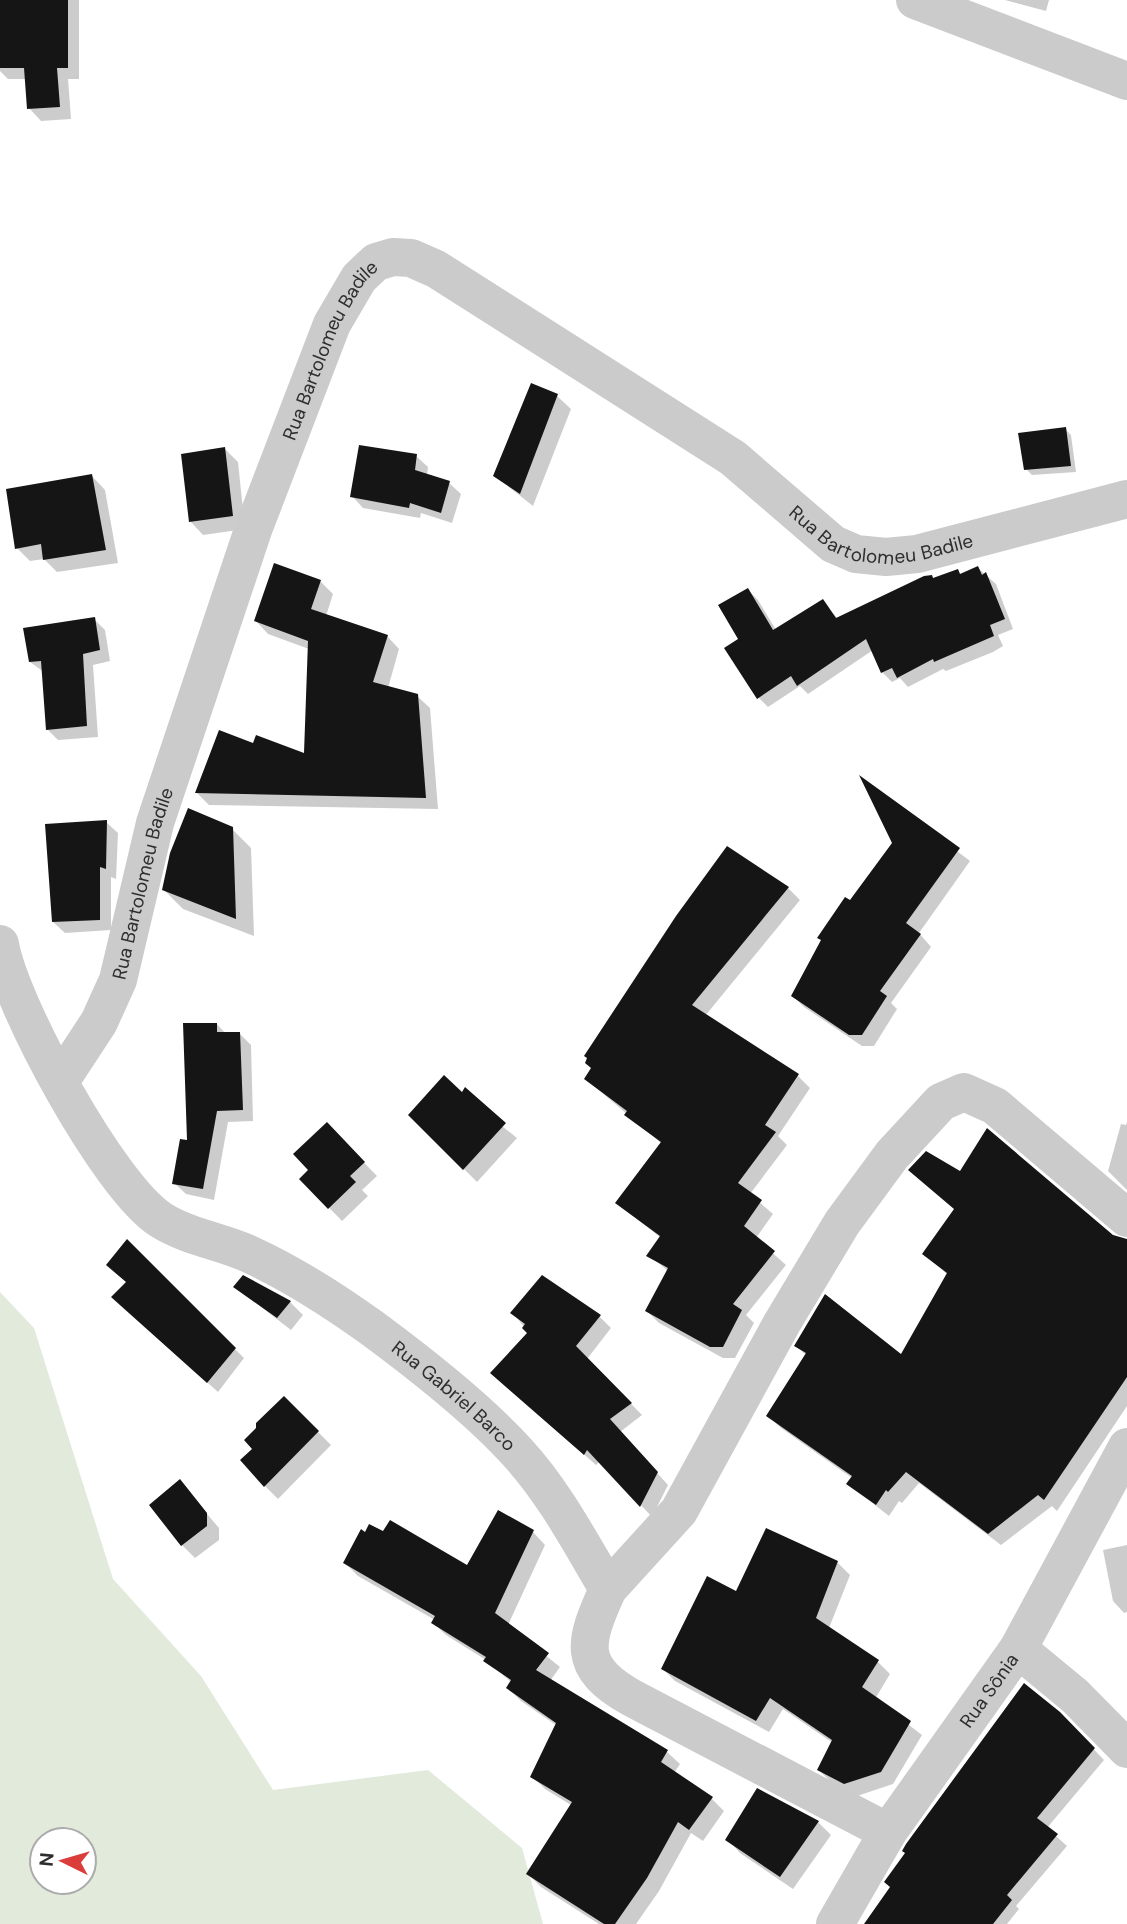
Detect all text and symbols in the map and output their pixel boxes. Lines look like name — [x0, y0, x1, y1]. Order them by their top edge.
street label: Rua Bartolomeu Badile — [277, 255, 383, 444]
street label: Rua Bartolomeu Badile — [784, 500, 976, 571]
street label: Rua Bartolomeu Badile — [107, 784, 179, 982]
street label: Rua Gabriel Barco — [386, 1335, 522, 1456]
street label: Rua Sônia — [954, 1648, 1024, 1733]
north arrow — [28, 1826, 98, 1896]
text: N — [34, 1852, 60, 1868]

